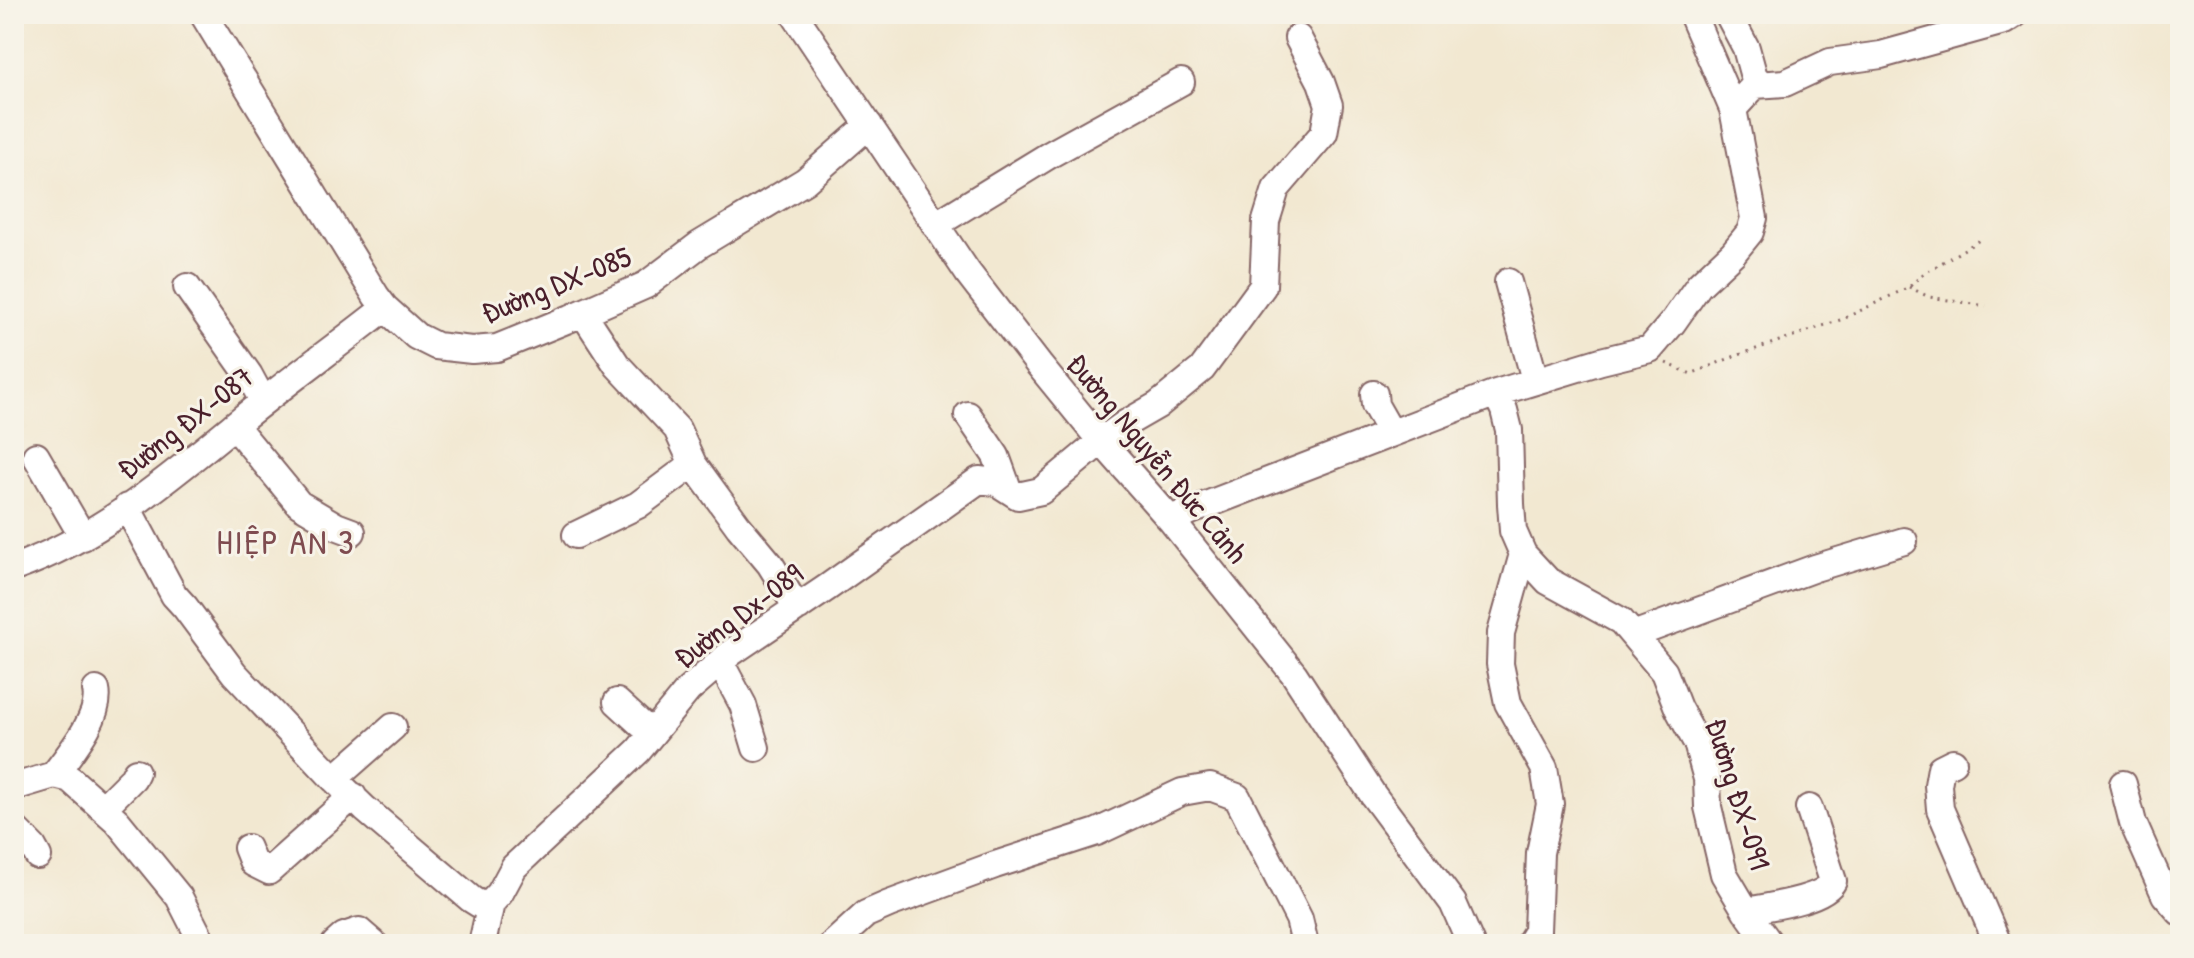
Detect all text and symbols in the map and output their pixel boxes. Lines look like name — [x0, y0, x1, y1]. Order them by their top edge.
street label: Đường DX-085 — [475, 236, 637, 332]
street label: Đường Nguyễn Đức Cảnh — [1058, 345, 1258, 571]
street label: Đường ĐX-087 — [109, 356, 261, 488]
district label: HIỆP AN 3 — [217, 519, 355, 565]
street label: Đường Dx-089 — [665, 553, 811, 677]
street label: Đường ĐX-091 — [1697, 713, 1781, 875]

